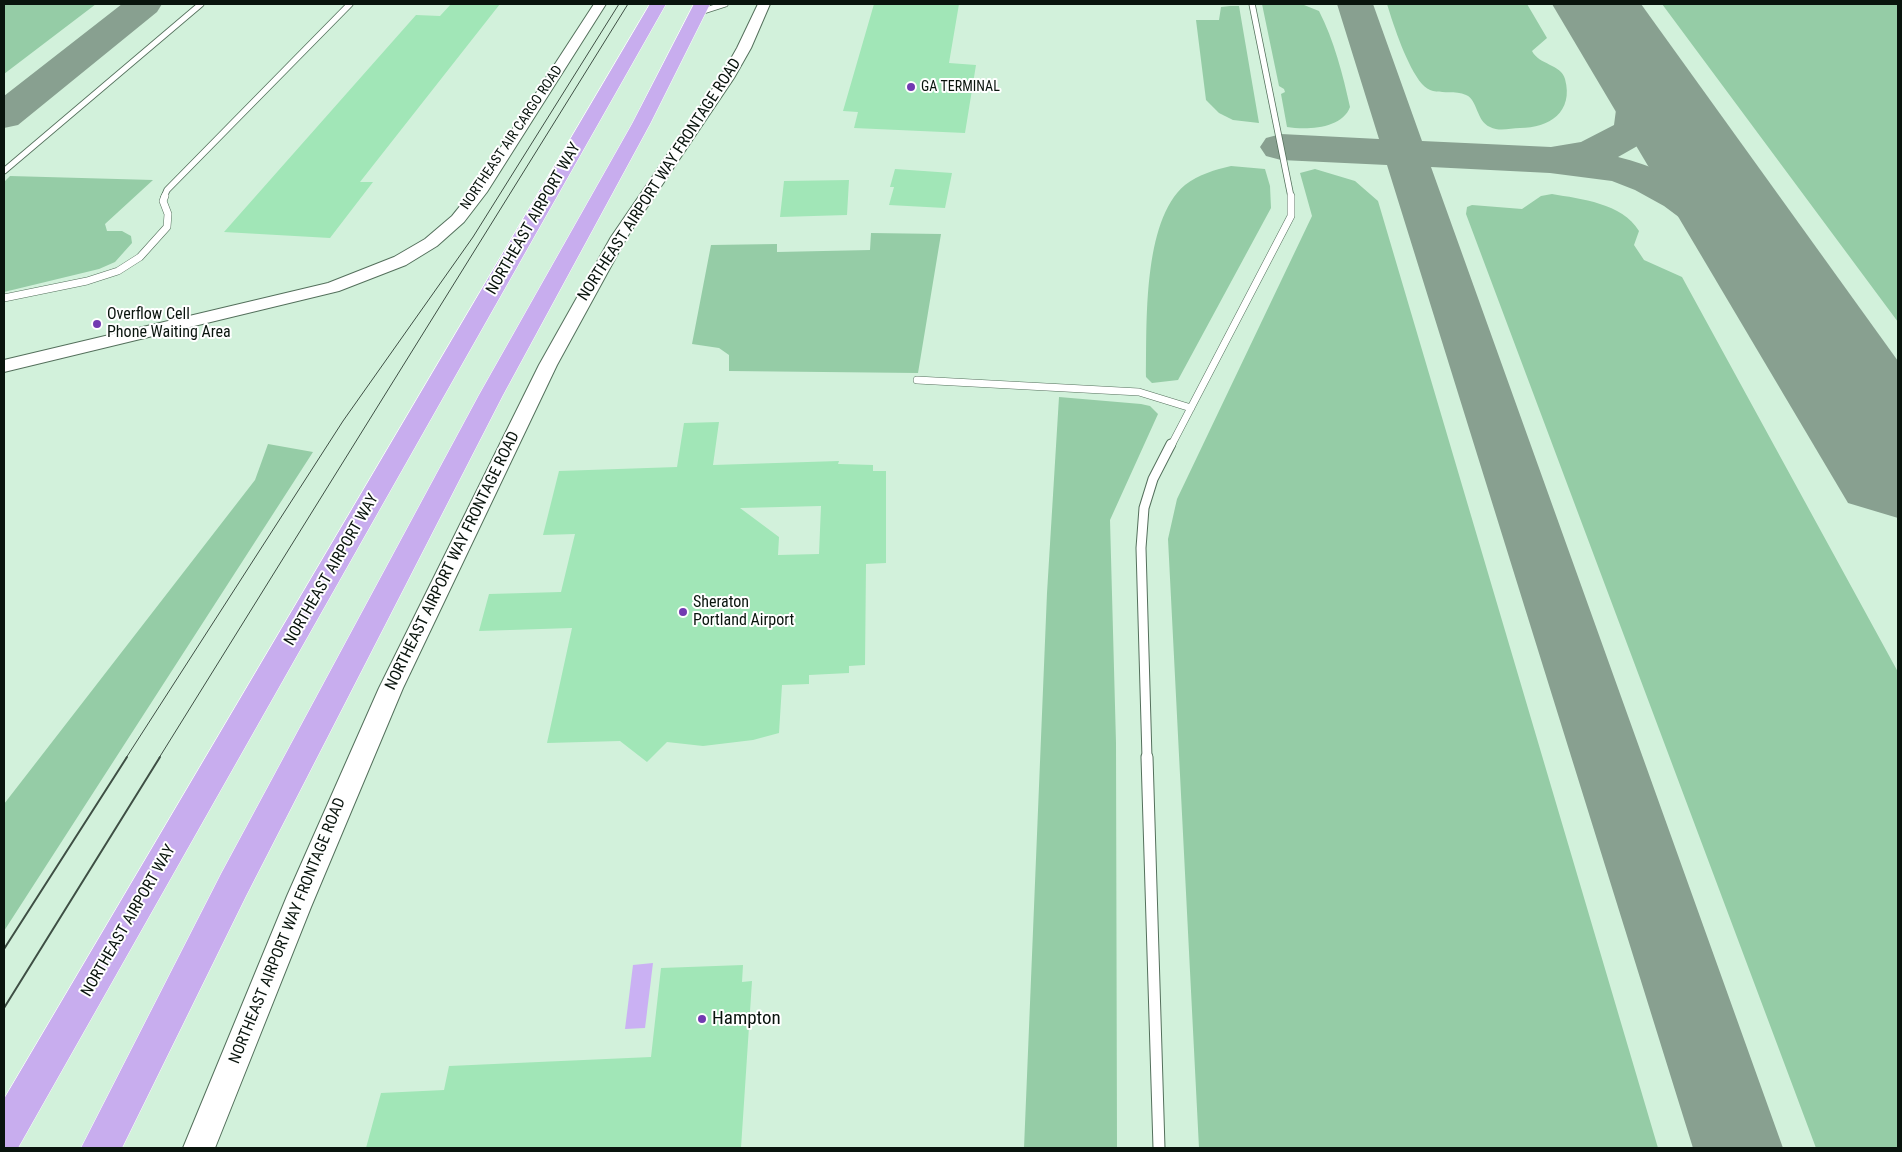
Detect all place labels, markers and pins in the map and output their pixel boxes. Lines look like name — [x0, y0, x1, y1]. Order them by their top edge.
place label: GA TERMINAL — [921, 79, 1000, 95]
marker: GA TERMINAL — [905, 81, 917, 93]
place label: Overflow Cell Phone Waiting Area — [107, 305, 231, 343]
marker: Overflow Cell Phone Waiting Area — [91, 318, 103, 330]
place label: Sheraton Portland Airport — [693, 593, 794, 631]
marker: Sheraton Portland Airport — [677, 606, 689, 618]
place label: Hampton — [712, 1008, 781, 1030]
marker: Hampton — [696, 1013, 708, 1025]

